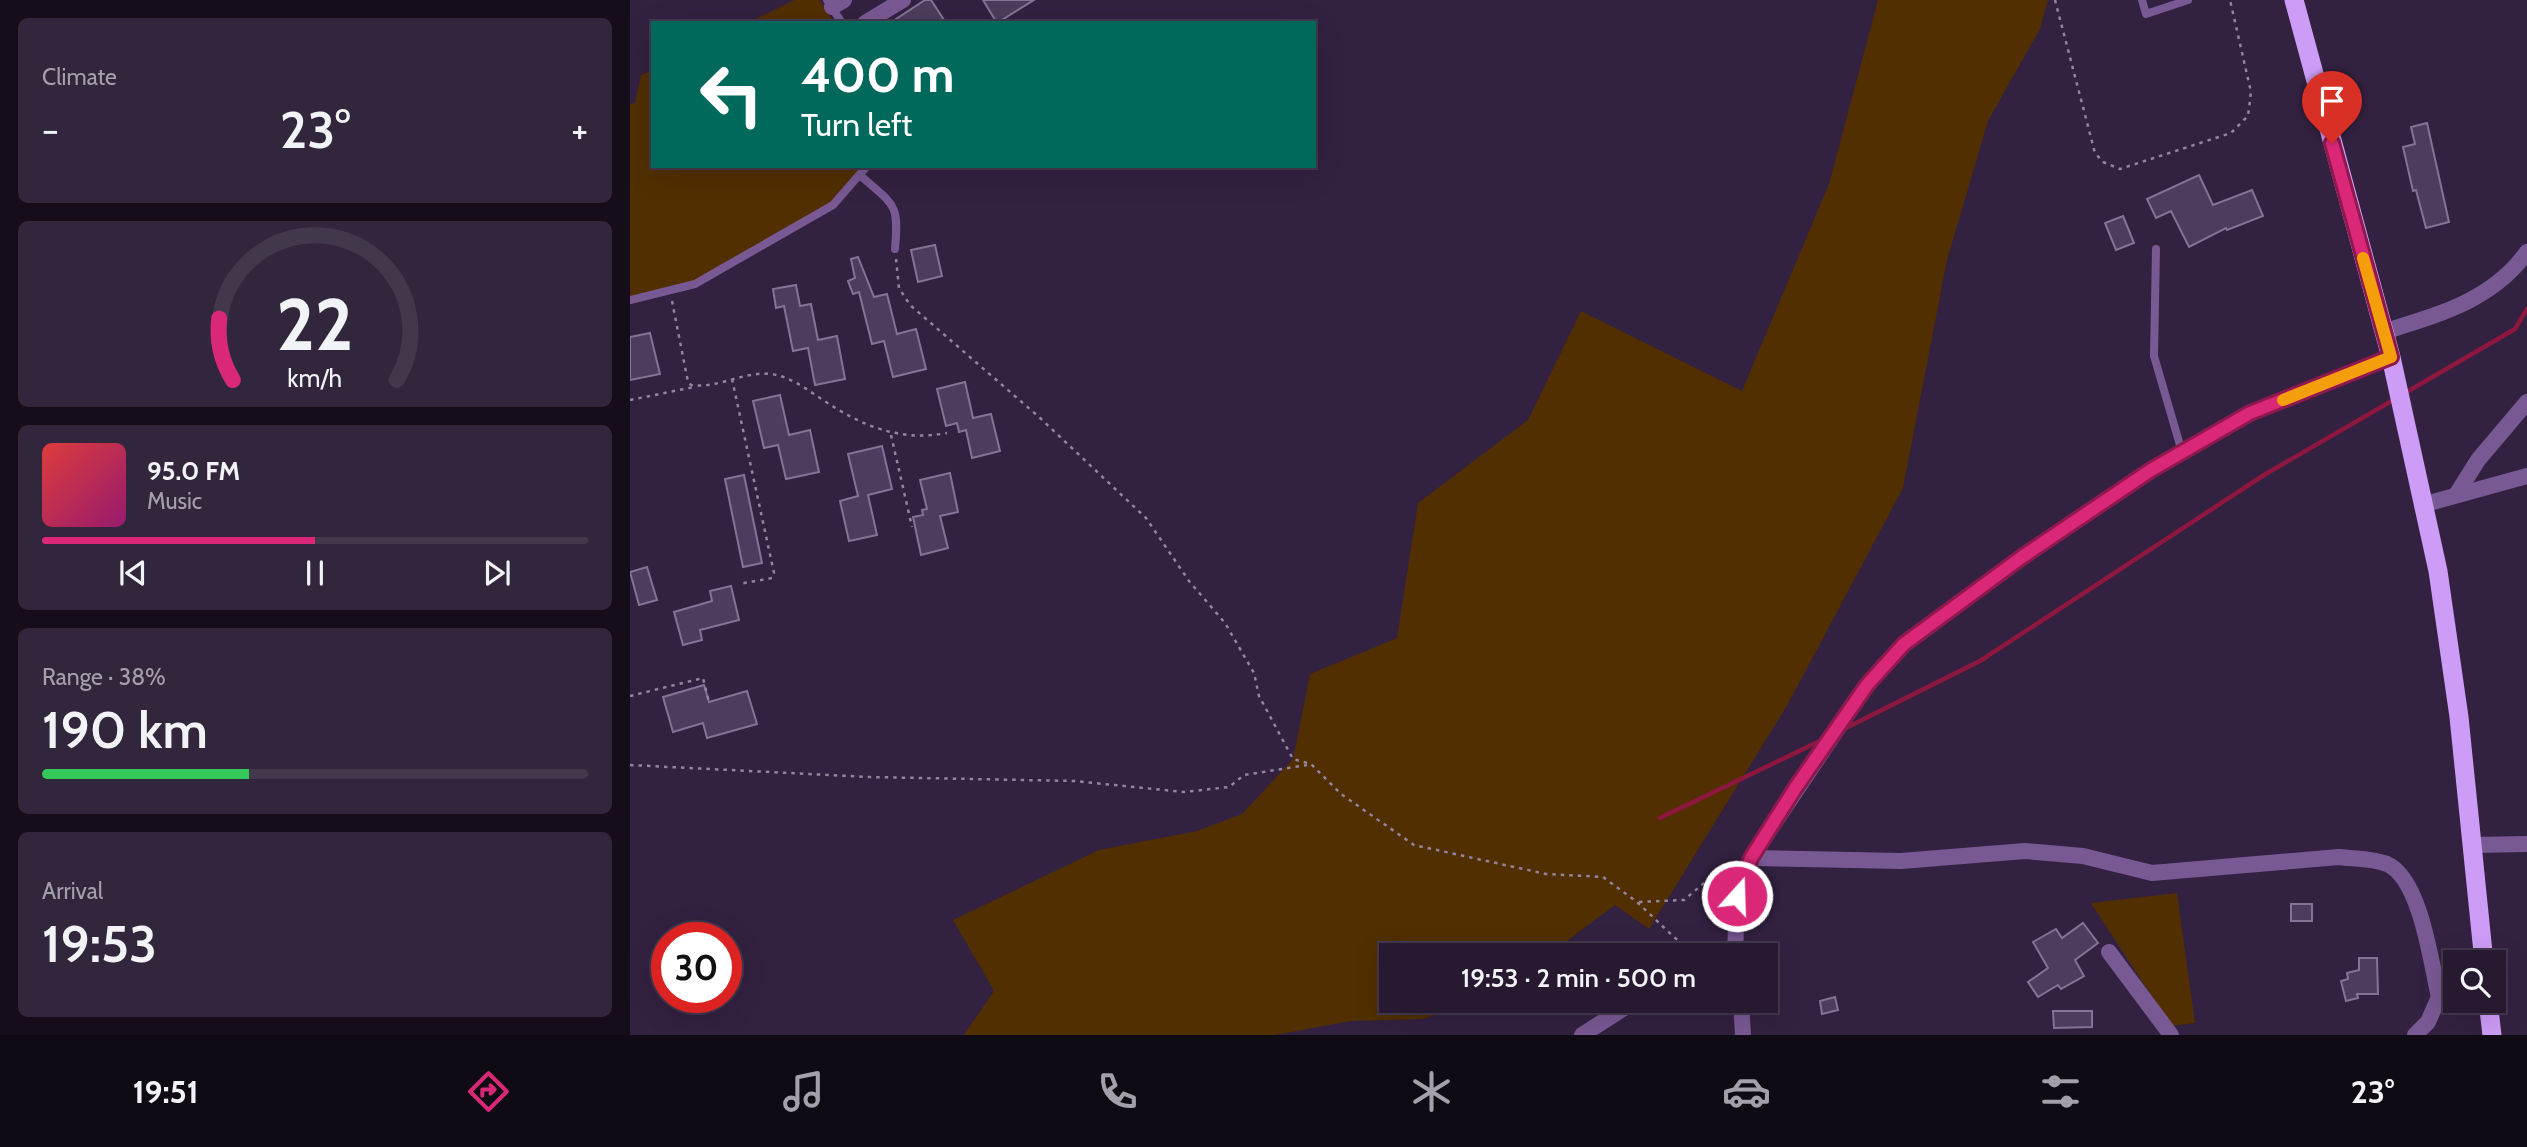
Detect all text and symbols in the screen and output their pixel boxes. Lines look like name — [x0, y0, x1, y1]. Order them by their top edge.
text: 400 m — [801, 45, 954, 104]
icon: left — [686, 49, 777, 140]
text: Climate — [42, 63, 117, 91]
pin — [2302, 71, 2362, 143]
icon: arrive — [2313, 82, 2351, 120]
text: 23° — [280, 98, 350, 161]
text: Turn left — [801, 105, 912, 144]
text: − — [42, 106, 59, 153]
text: + — [571, 106, 588, 153]
text: 22 — [276, 281, 354, 369]
text: km/h — [288, 363, 342, 393]
text: 95.0 FM — [147, 455, 240, 487]
text: Music — [147, 487, 202, 515]
icon: previous — [114, 554, 152, 592]
icon: pause — [296, 554, 334, 592]
icon: next — [478, 554, 516, 592]
text: Range · 38% — [42, 663, 166, 691]
text: 190 km — [42, 698, 208, 761]
position arrow — [1700, 859, 1774, 933]
text: Arrival — [42, 877, 103, 905]
text: 19:53 — [42, 912, 157, 975]
speed limit sign: 30 — [651, 922, 742, 1013]
map controls — [2443, 950, 2506, 1013]
button: search — [2443, 950, 2506, 1013]
text: 19:53 · 2 min · 500 m — [1461, 962, 1696, 994]
icon: directions — [464, 1067, 513, 1116]
icon: music — [779, 1067, 828, 1116]
icon: phone — [1093, 1067, 1142, 1116]
icon: climate — [1407, 1067, 1456, 1116]
icon: car — [1722, 1067, 1771, 1116]
icon: filters — [2036, 1067, 2085, 1116]
text: 19:51 — [133, 1072, 199, 1111]
text: 23° — [2351, 1072, 2394, 1111]

